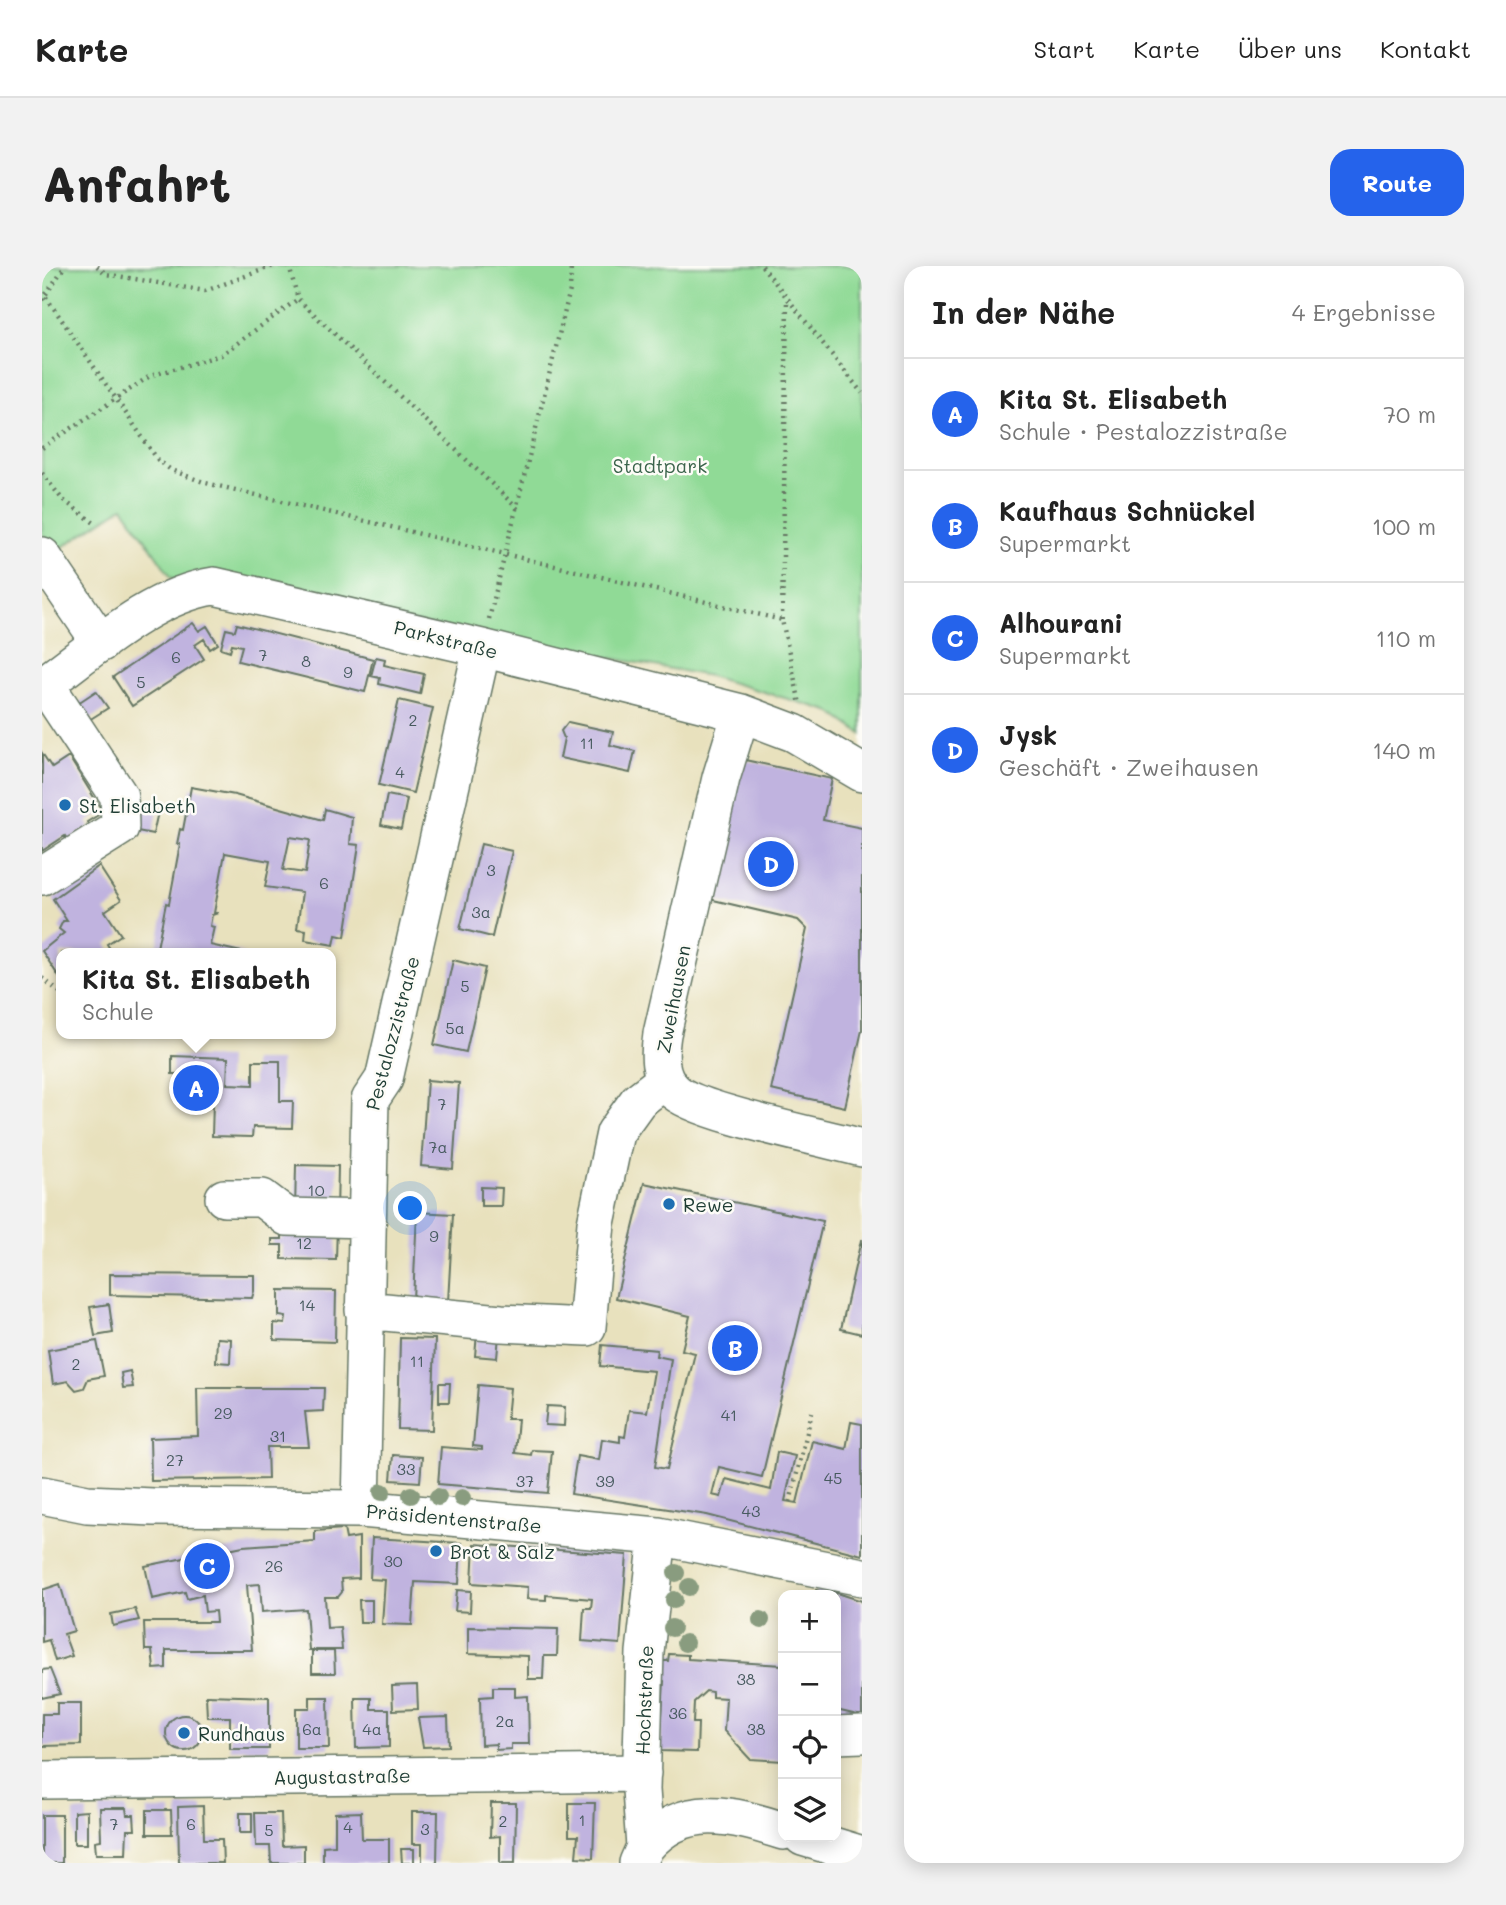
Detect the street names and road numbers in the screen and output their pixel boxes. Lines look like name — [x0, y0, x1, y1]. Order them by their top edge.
street label: Parkstraße — [392, 614, 500, 664]
street label: Zweihausen — [650, 943, 696, 1055]
street label: Pestalozzistraße — [359, 953, 425, 1113]
street label: Präsidentenstraße — [365, 1498, 543, 1538]
street label: Hochstraße — [630, 1645, 658, 1755]
street label: Augustastraße — [273, 1762, 411, 1790]

